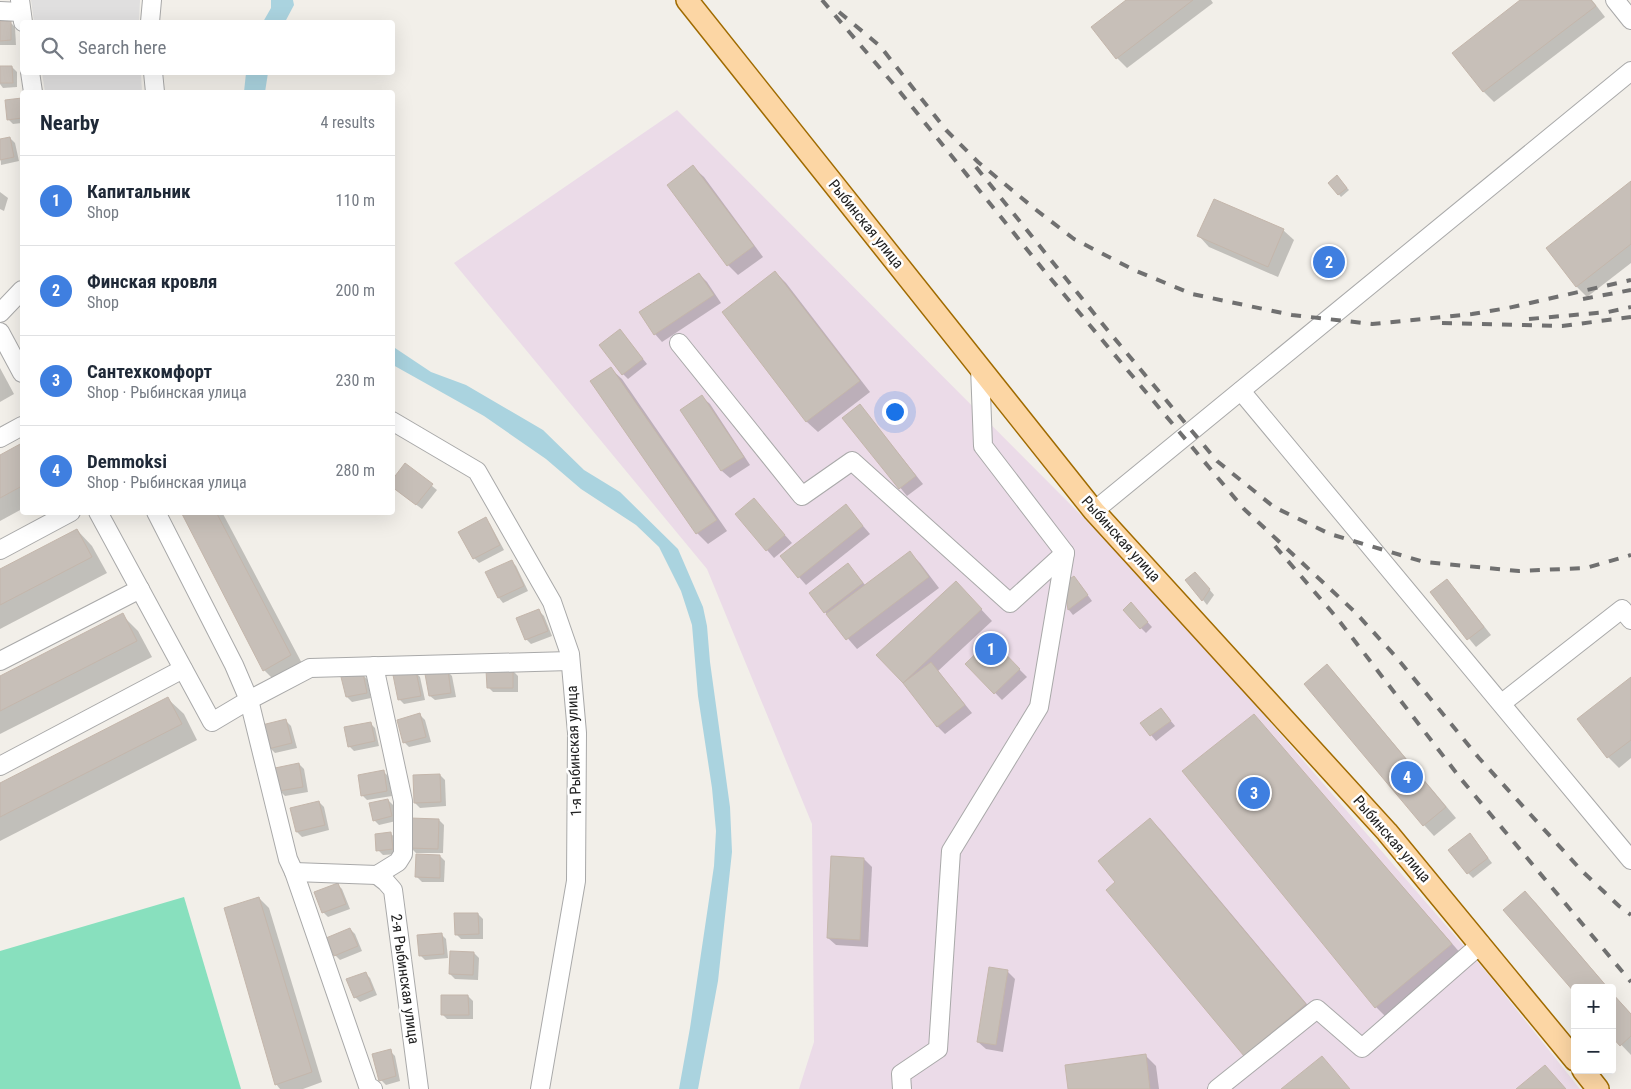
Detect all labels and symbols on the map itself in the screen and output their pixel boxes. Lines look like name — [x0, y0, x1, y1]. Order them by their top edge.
street label: Рыбинская улица — [825, 176, 907, 272]
pin: 2 — [1313, 243, 1345, 281]
your location — [882, 399, 908, 425]
street label: Рыбинская улица — [1078, 492, 1164, 586]
pin: 1 — [975, 630, 1007, 668]
street label: 1-я Рыбинская улица — [563, 685, 585, 817]
pin: 4 — [1391, 758, 1423, 796]
pin: 3 — [1238, 774, 1270, 812]
street label: Рыбинская улица — [1349, 792, 1435, 886]
street label: 2-я Рыбинская улица — [387, 913, 423, 1045]

